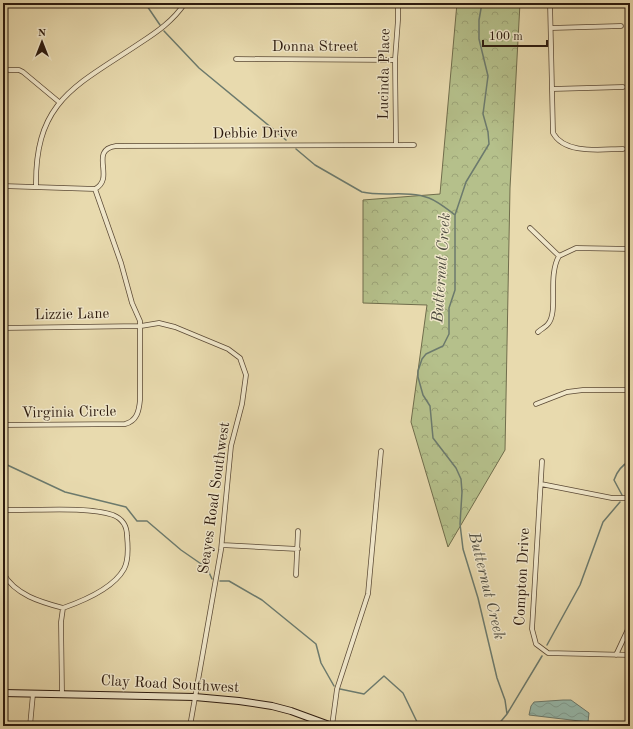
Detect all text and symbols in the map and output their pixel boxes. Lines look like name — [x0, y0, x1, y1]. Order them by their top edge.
north arrow — [22, 22, 62, 62]
scale bar — [483, 22, 547, 48]
text: N — [38, 28, 47, 39]
street label: Lucinda Place — [377, 28, 393, 120]
text: 100 m — [489, 31, 523, 43]
street label: Donna Street — [272, 40, 358, 55]
street label: Debbie Drive — [212, 126, 298, 142]
water label: Butternut Creek — [430, 212, 454, 325]
street label: Lizzie Lane — [34, 307, 110, 323]
street label: Virginia Circle — [21, 405, 117, 421]
street label: Seayes Road Southwest — [197, 421, 233, 575]
street label: Compton Drive — [513, 527, 533, 626]
water label: Butternut Creek — [465, 530, 507, 642]
street label: Clay Road Southwest — [100, 674, 240, 696]

